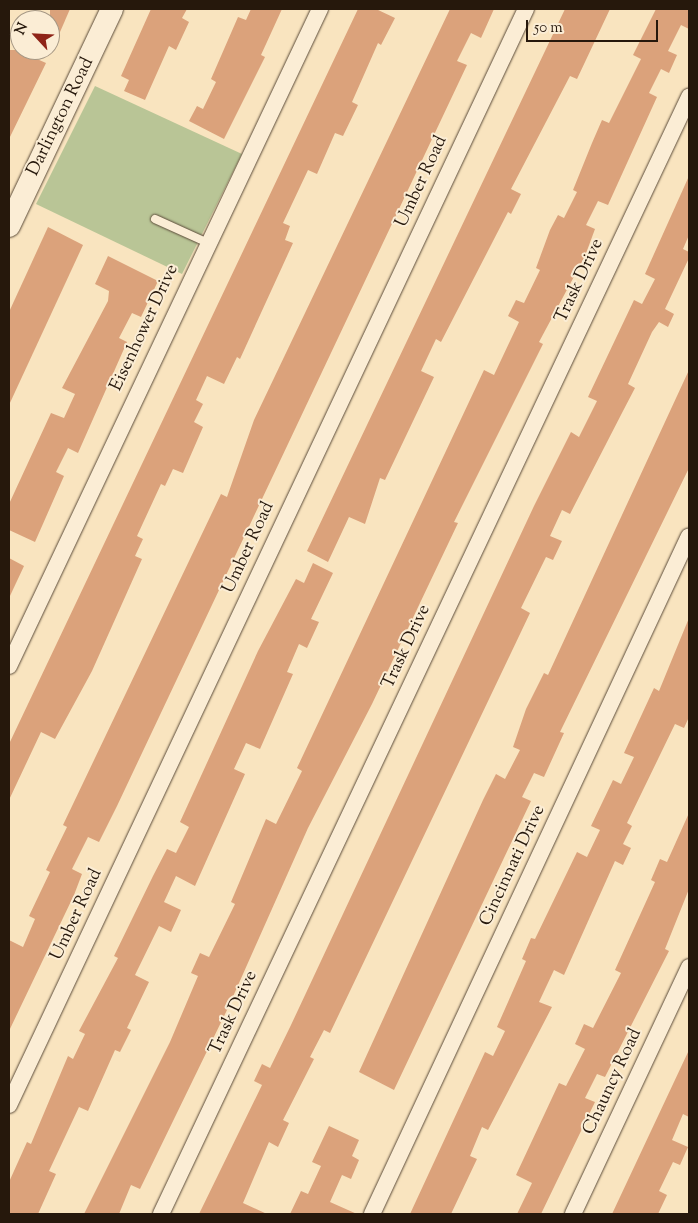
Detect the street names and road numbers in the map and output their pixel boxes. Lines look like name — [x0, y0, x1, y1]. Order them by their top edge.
street label: Darlington Road — [23, 54, 99, 180]
street label: Umber Road — [391, 133, 453, 231]
street label: Trask Drive — [551, 236, 609, 326]
street label: Eisenhower Drive — [106, 261, 184, 395]
street label: Umber Road — [218, 499, 280, 597]
street label: Trask Drive — [378, 602, 436, 692]
street label: Cincinnati Drive — [476, 802, 550, 930]
street label: Umber Road — [46, 866, 108, 964]
street label: Trask Drive — [205, 968, 263, 1058]
street label: Chauncy Road — [579, 1025, 647, 1139]

